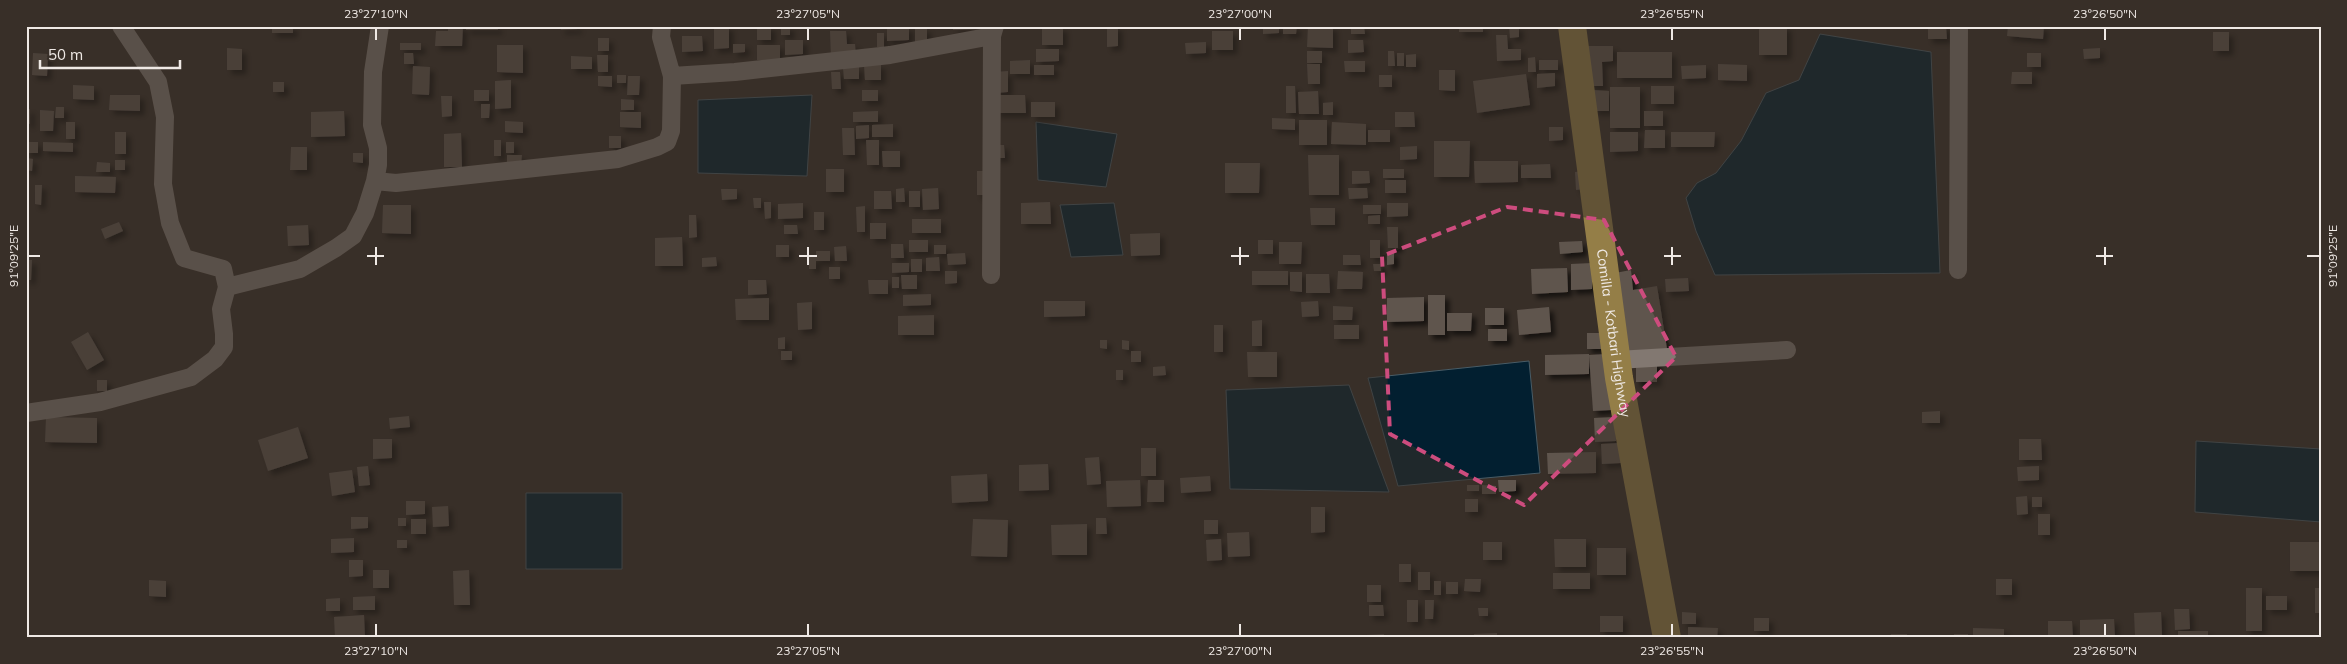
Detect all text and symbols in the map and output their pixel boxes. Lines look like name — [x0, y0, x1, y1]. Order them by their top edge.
text: 23°27'10"N — [344, 6, 408, 21]
text: 23°27'05"N — [776, 6, 840, 21]
text: 23°27'00"N — [1208, 6, 1272, 21]
text: 23°26'55"N — [1640, 6, 1704, 21]
text: 23°26'50"N — [2073, 6, 2137, 21]
scale bar — [40, 38, 180, 70]
text: 50 m — [48, 45, 83, 64]
text: 91°09'25"E — [6, 225, 21, 287]
text: 91°09'25"E — [2325, 225, 2340, 287]
street label: Comilla - Kotbari Highway — [1593, 248, 1635, 419]
text: 23°27'10"N — [344, 643, 408, 658]
text: 23°27'05"N — [776, 643, 840, 658]
text: 23°27'00"N — [1208, 643, 1272, 658]
text: 23°26'55"N — [1640, 643, 1704, 658]
text: 23°26'50"N — [2073, 643, 2137, 658]

